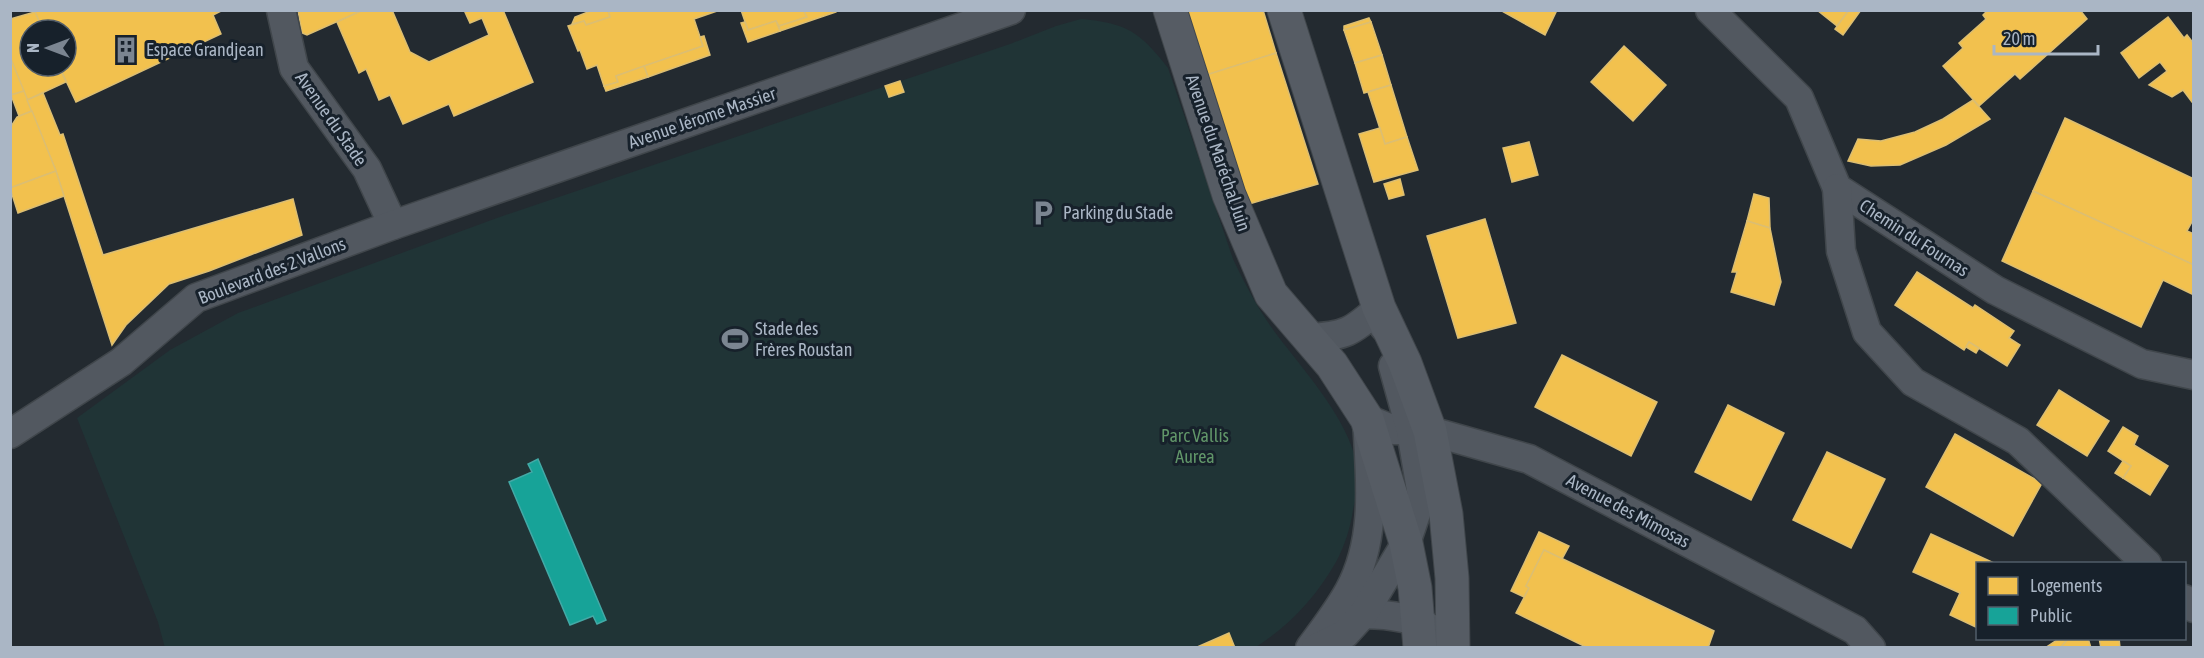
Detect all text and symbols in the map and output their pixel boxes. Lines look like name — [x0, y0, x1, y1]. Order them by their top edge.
north arrow — [18, 18, 78, 78]
scale bar — [1994, 18, 2098, 56]
text: 20 m — [2003, 28, 2035, 49]
building icon: Espace Grandjean — [111, 35, 141, 65]
place label: Espace Grandjean — [146, 39, 264, 60]
text: N — [24, 43, 42, 53]
street label: Avenue du Stade — [291, 68, 372, 170]
street label: Avenue du Maréchal Juin — [1182, 72, 1255, 234]
street label: Avenue Jérome Massier — [625, 82, 779, 153]
street label: Chemin du Fournas — [1856, 195, 1973, 281]
parking icon: Parking du Stade — [1028, 198, 1058, 228]
place label: Parking du Stade — [1063, 202, 1173, 223]
street label: Boulevard des 2 Vallons — [195, 233, 348, 308]
place label: Stade des Frères Roustan — [755, 318, 852, 360]
sports icon: Stade des Frères Roustan — [720, 324, 750, 354]
park label: Parc Vallis Aurea — [1161, 425, 1229, 467]
street label: Avenue des Mimosas — [1563, 469, 1693, 552]
legend — [1976, 562, 2186, 640]
text: Logements — [2030, 575, 2102, 596]
text: Public — [2030, 605, 2072, 626]

